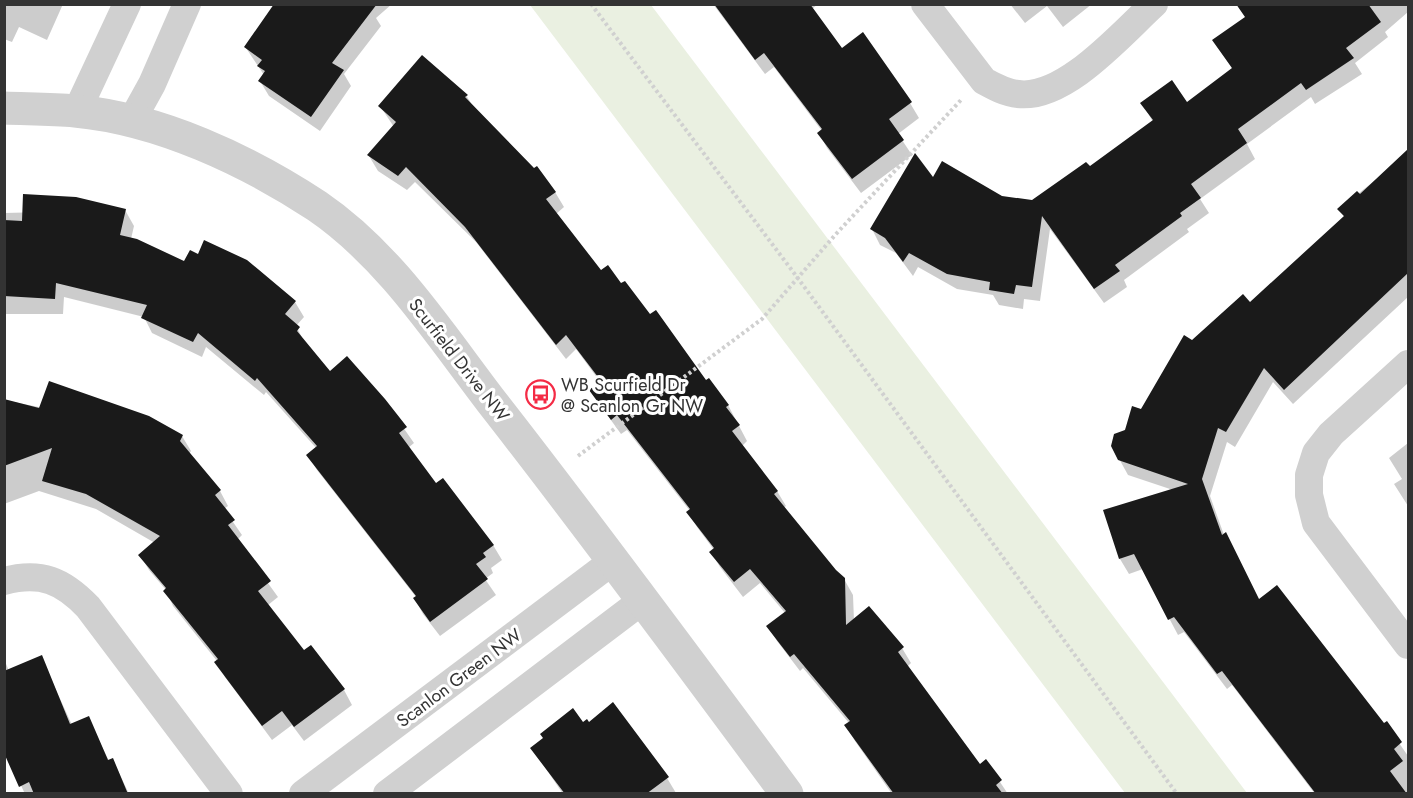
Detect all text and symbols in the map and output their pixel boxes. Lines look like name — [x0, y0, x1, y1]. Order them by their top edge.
street label: Scurfield Drive NW — [403, 293, 516, 427]
place label: WB Scurfield Dr @ Scanlon Gr NW — [561, 372, 703, 419]
bus stop icon: WB Scurfield Dr @ Scanlon Gr NW — [524, 379, 556, 411]
street label: Scanlon Green NW — [391, 622, 527, 734]

